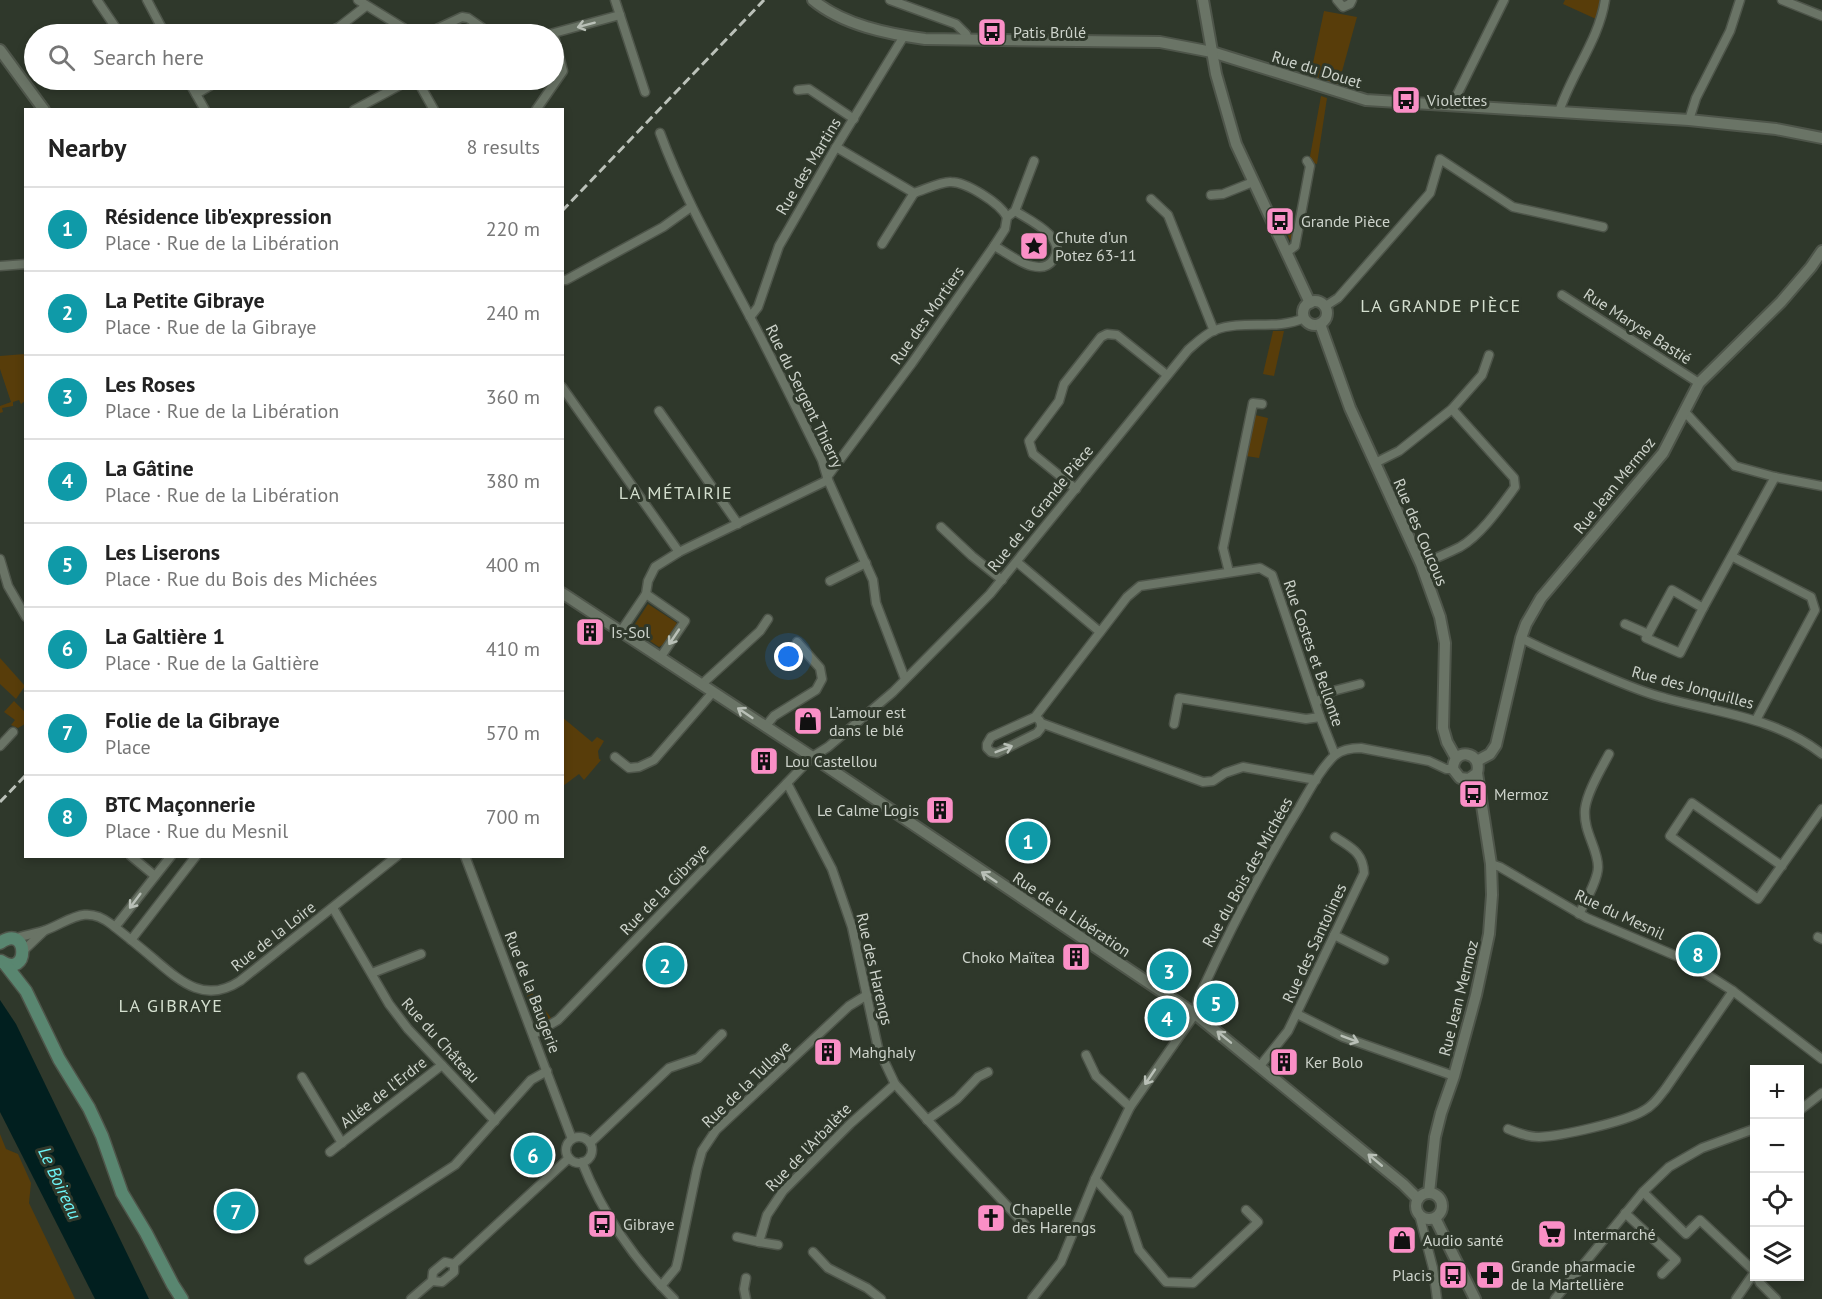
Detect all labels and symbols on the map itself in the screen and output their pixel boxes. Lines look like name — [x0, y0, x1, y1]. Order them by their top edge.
bus stop icon: Patis Brûlé — [976, 16, 1008, 48]
one-way arrow — [577, 19, 596, 31]
place label: Patis Brûlé — [1013, 22, 1086, 42]
street label: Rue du Douet — [1270, 46, 1365, 92]
bus stop icon: Violettes — [1390, 84, 1422, 116]
place label: Violettes — [1426, 90, 1488, 110]
street label: Rue des Martins — [771, 114, 845, 218]
bus stop icon: Grande Pièce — [1264, 205, 1296, 237]
place label: Grande Pièce — [1301, 211, 1390, 231]
place label: Chute d'un Potez 63-11 — [1055, 227, 1137, 265]
place icon: Chute d'un Potez 63-11 — [1018, 230, 1050, 262]
street label: Rue des Mortiers — [886, 262, 968, 368]
street label: Rue Maryse Bastié — [1580, 284, 1696, 368]
district label: LA GRANDE PIÈCE — [1360, 294, 1522, 317]
street label: Rue du Sergent Thierry — [762, 321, 849, 471]
street label: Rue Jean Mermoz — [1569, 433, 1659, 537]
street label: Rue de la Grande Pièce — [983, 441, 1097, 575]
street label: Rue des Coucous — [1389, 475, 1453, 589]
district label: LA MÉTAIRIE — [619, 481, 733, 504]
street label: Rue Costes et Bellonte — [1279, 577, 1349, 729]
building icon: Is-Sol — [574, 616, 606, 648]
place label: Is-Sol — [611, 622, 650, 642]
one-way arrow — [668, 629, 680, 645]
your location — [774, 642, 803, 671]
street label: Rue des Jonquilles — [1630, 661, 1757, 713]
place label: L'amour est dans le blé — [829, 702, 906, 740]
shop icon: L'amour est dans le blé — [792, 705, 824, 737]
one-way arrow — [737, 707, 754, 720]
one-way arrow — [994, 742, 1012, 753]
building icon: Lou Castellou — [748, 745, 780, 777]
place label: Lou Castellou — [785, 751, 877, 771]
bus stop icon: Mermoz — [1457, 778, 1489, 810]
place label: Mermoz — [1494, 784, 1549, 804]
street label: Rue du Bois des Michées — [1197, 793, 1297, 951]
building icon: Le Calme Logis — [924, 794, 956, 826]
place label: Le Calme Logis — [817, 800, 919, 820]
pin: 1 — [1008, 818, 1048, 864]
street label: Rue de la Gibraye — [615, 839, 713, 939]
street label: Rue de la Libération — [1009, 867, 1135, 961]
one-way arrow — [981, 870, 998, 882]
street label: Rue des Santolines — [1278, 880, 1351, 1006]
street label: Rue du Mesnil — [1572, 884, 1669, 944]
one-way arrow — [129, 893, 142, 909]
street label: Rue de la Loire — [227, 897, 319, 975]
street label: Rue des Harengs — [852, 911, 898, 1027]
street label: Rue de la Baugerie — [501, 928, 565, 1056]
pin: 8 — [1678, 932, 1718, 976]
street label: Rue Jean Mermoz — [1434, 938, 1482, 1058]
building icon: Choko Maïtea — [1060, 941, 1092, 973]
pin: 2 — [646, 942, 684, 988]
place label: Choko Maïtea — [962, 947, 1055, 967]
pin: 3 — [1150, 948, 1188, 994]
pin: 5 — [1196, 980, 1236, 1026]
street label: Rue du Château — [398, 993, 484, 1087]
district label: LA GIBRAYE — [118, 994, 224, 1017]
pin: 4 — [1148, 996, 1186, 1040]
one-way arrow — [1217, 1030, 1232, 1044]
one-way arrow — [1340, 1034, 1359, 1045]
street label: Rue de la Tullaye — [697, 1036, 795, 1132]
building icon: Mahghaly — [812, 1036, 844, 1068]
place label: Mahghaly — [849, 1042, 916, 1062]
building icon: Ker Bolo — [1268, 1046, 1300, 1078]
street label: Allée de l'Erdre — [336, 1052, 430, 1132]
place label: Ker Bolo — [1305, 1052, 1363, 1072]
one-way arrow — [1144, 1068, 1156, 1085]
street label: Rue de l'Arbalète — [761, 1099, 855, 1195]
pin: 6 — [514, 1132, 552, 1178]
water label: Le Boireau — [33, 1143, 87, 1223]
one-way arrow — [1367, 1154, 1383, 1167]
pin: 7 — [216, 1188, 256, 1234]
place label: Chapelle des Harengs — [1012, 1199, 1096, 1237]
church icon: Chapelle des Harengs — [975, 1202, 1007, 1234]
bus stop icon: Gibraye — [586, 1208, 618, 1240]
place label: Gibraye — [623, 1214, 675, 1234]
supermarket icon: Intermarché — [1536, 1218, 1568, 1250]
shop icon: Audio santé — [1386, 1224, 1418, 1256]
place label: Intermarché — [1573, 1224, 1656, 1244]
place label: Audio santé — [1423, 1230, 1504, 1250]
place label: Grande pharmacie de la Martellière — [1511, 1256, 1635, 1294]
bus stop icon: Placis — [1437, 1259, 1469, 1291]
pharmacy icon: Grande pharmacie de la Martellière — [1474, 1259, 1506, 1291]
place label: Placis — [1392, 1265, 1432, 1285]

